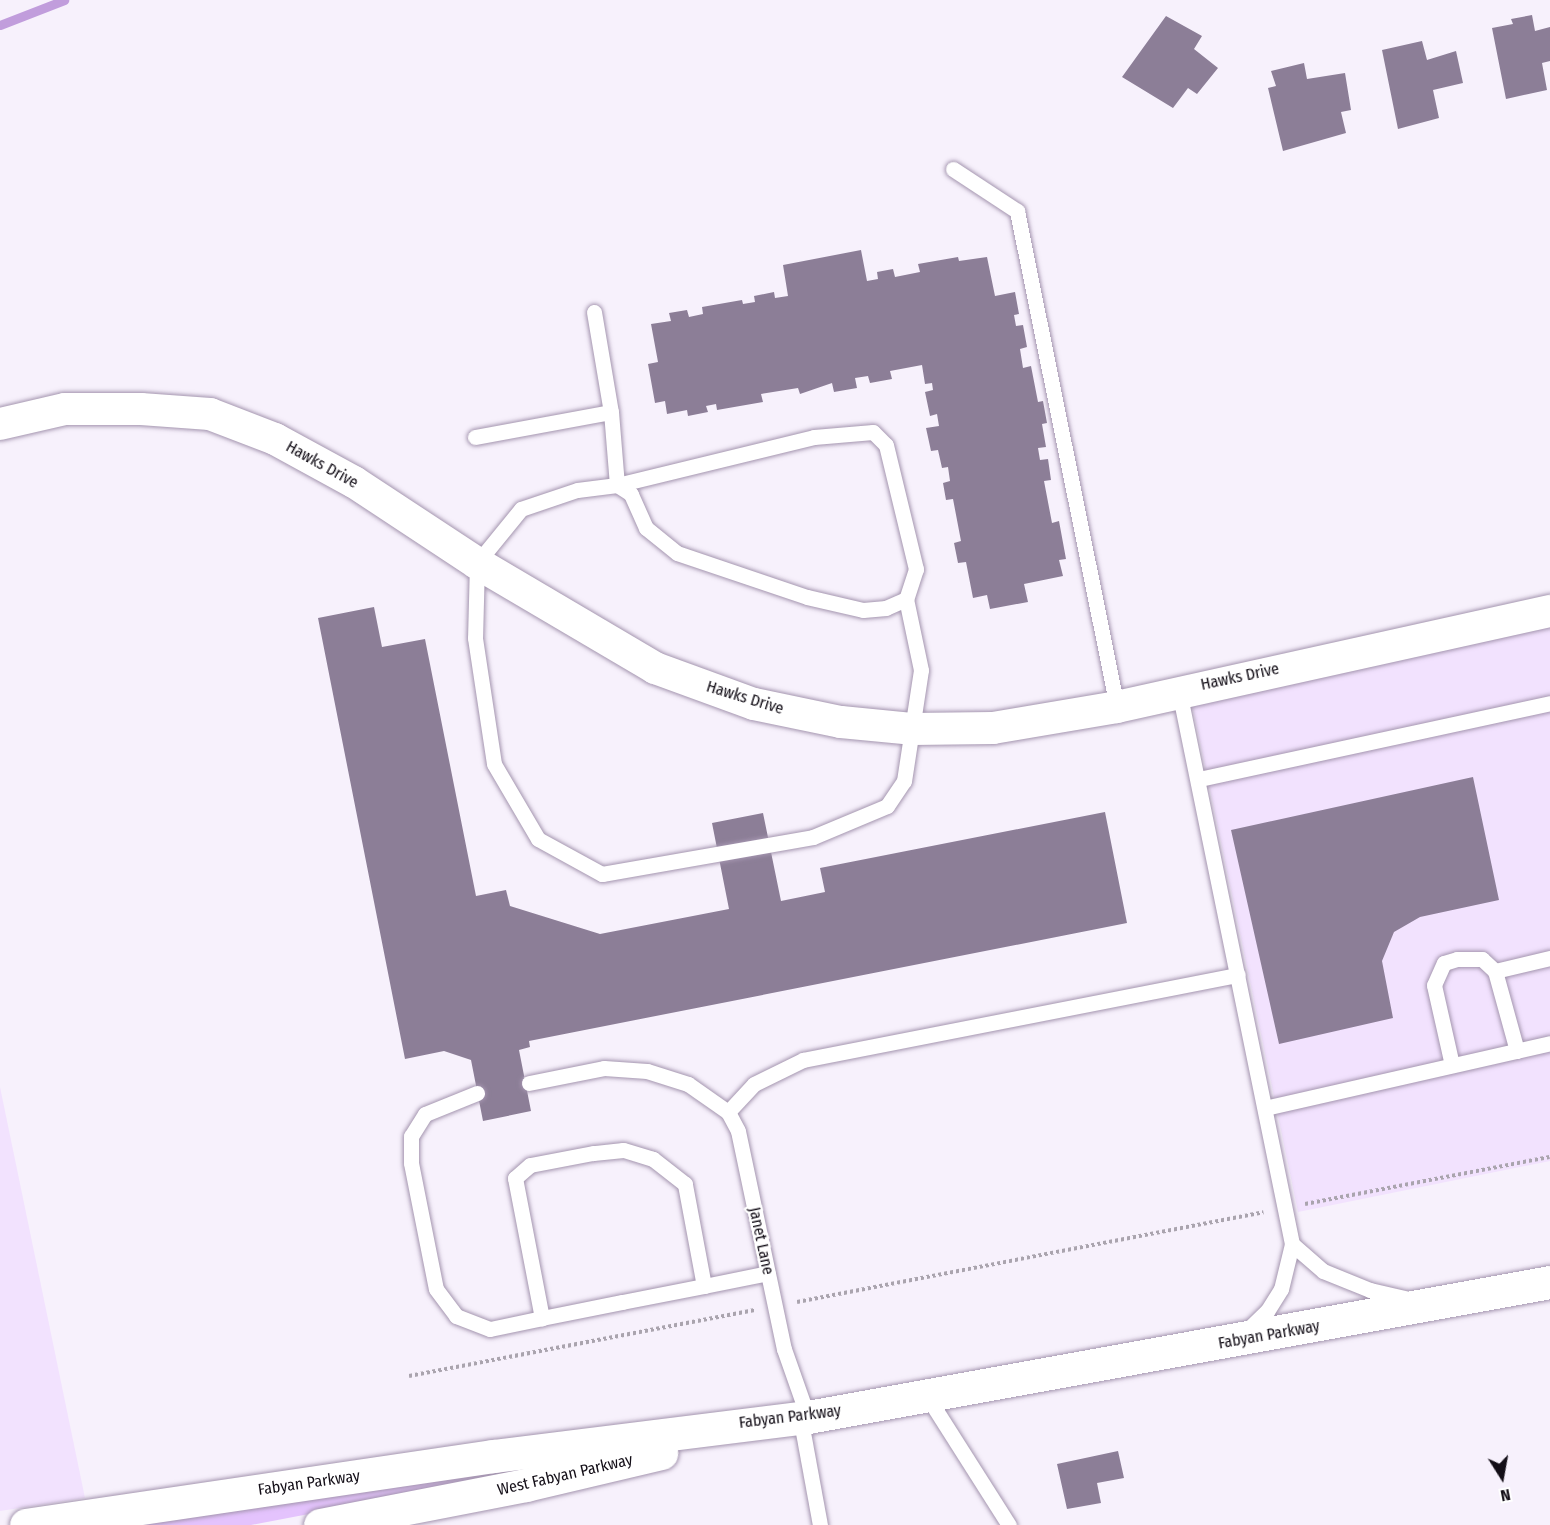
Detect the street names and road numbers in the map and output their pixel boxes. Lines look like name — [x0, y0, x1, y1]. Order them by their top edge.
street label: Hawks Drive — [282, 437, 362, 493]
street label: Hawks Drive — [1199, 659, 1281, 695]
street label: Hawks Drive — [704, 677, 786, 719]
street label: Janet Lane — [744, 1205, 778, 1277]
street label: Fabyan Parkway — [1217, 1317, 1321, 1353]
street label: Fabyan Parkway — [738, 1401, 842, 1433]
street label: West Fabyan Parkway — [495, 1450, 635, 1500]
street label: Fabyan Parkway — [257, 1466, 361, 1500]

